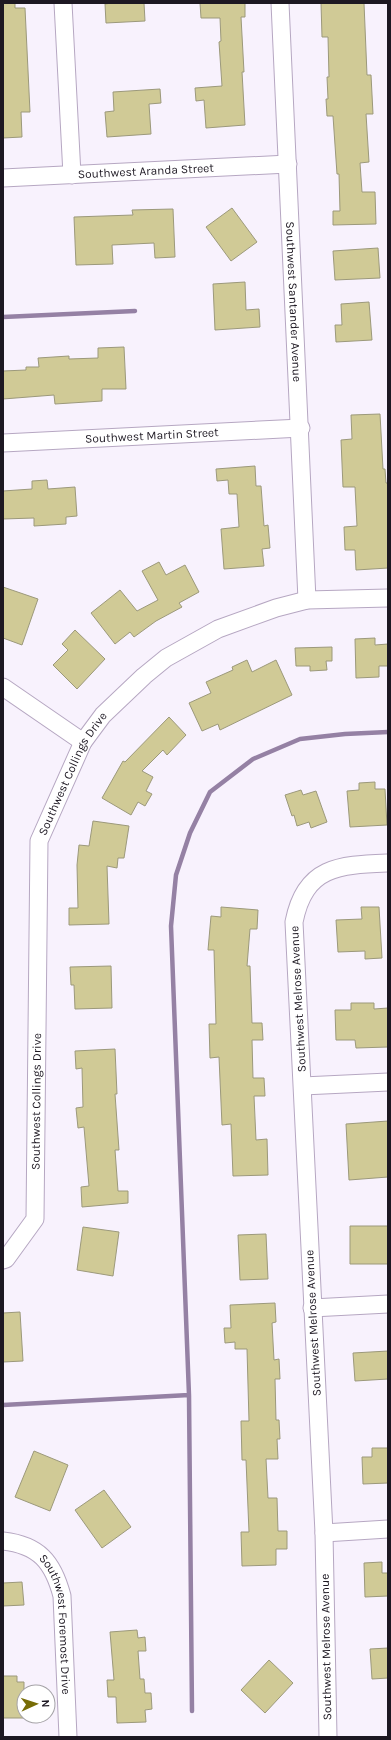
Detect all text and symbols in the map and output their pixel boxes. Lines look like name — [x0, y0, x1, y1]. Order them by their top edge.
street label: Southwest Aranda Street — [78, 161, 215, 181]
street label: Southwest Santander Avenue — [283, 221, 304, 382]
street label: Southwest Martin Street — [85, 425, 219, 446]
street label: Southwest Collings Drive — [35, 709, 110, 837]
street label: Southwest Melrose Avenue — [287, 925, 309, 1073]
street label: Southwest Collings Drive — [29, 1033, 44, 1170]
street label: Southwest Melrose Avenue — [302, 1249, 324, 1397]
street label: Southwest Foremost Drive — [36, 1551, 73, 1695]
street label: Southwest Melrose Avenue — [318, 1574, 334, 1720]
north arrow — [16, 1684, 56, 1724]
text: N — [39, 1699, 52, 1708]

